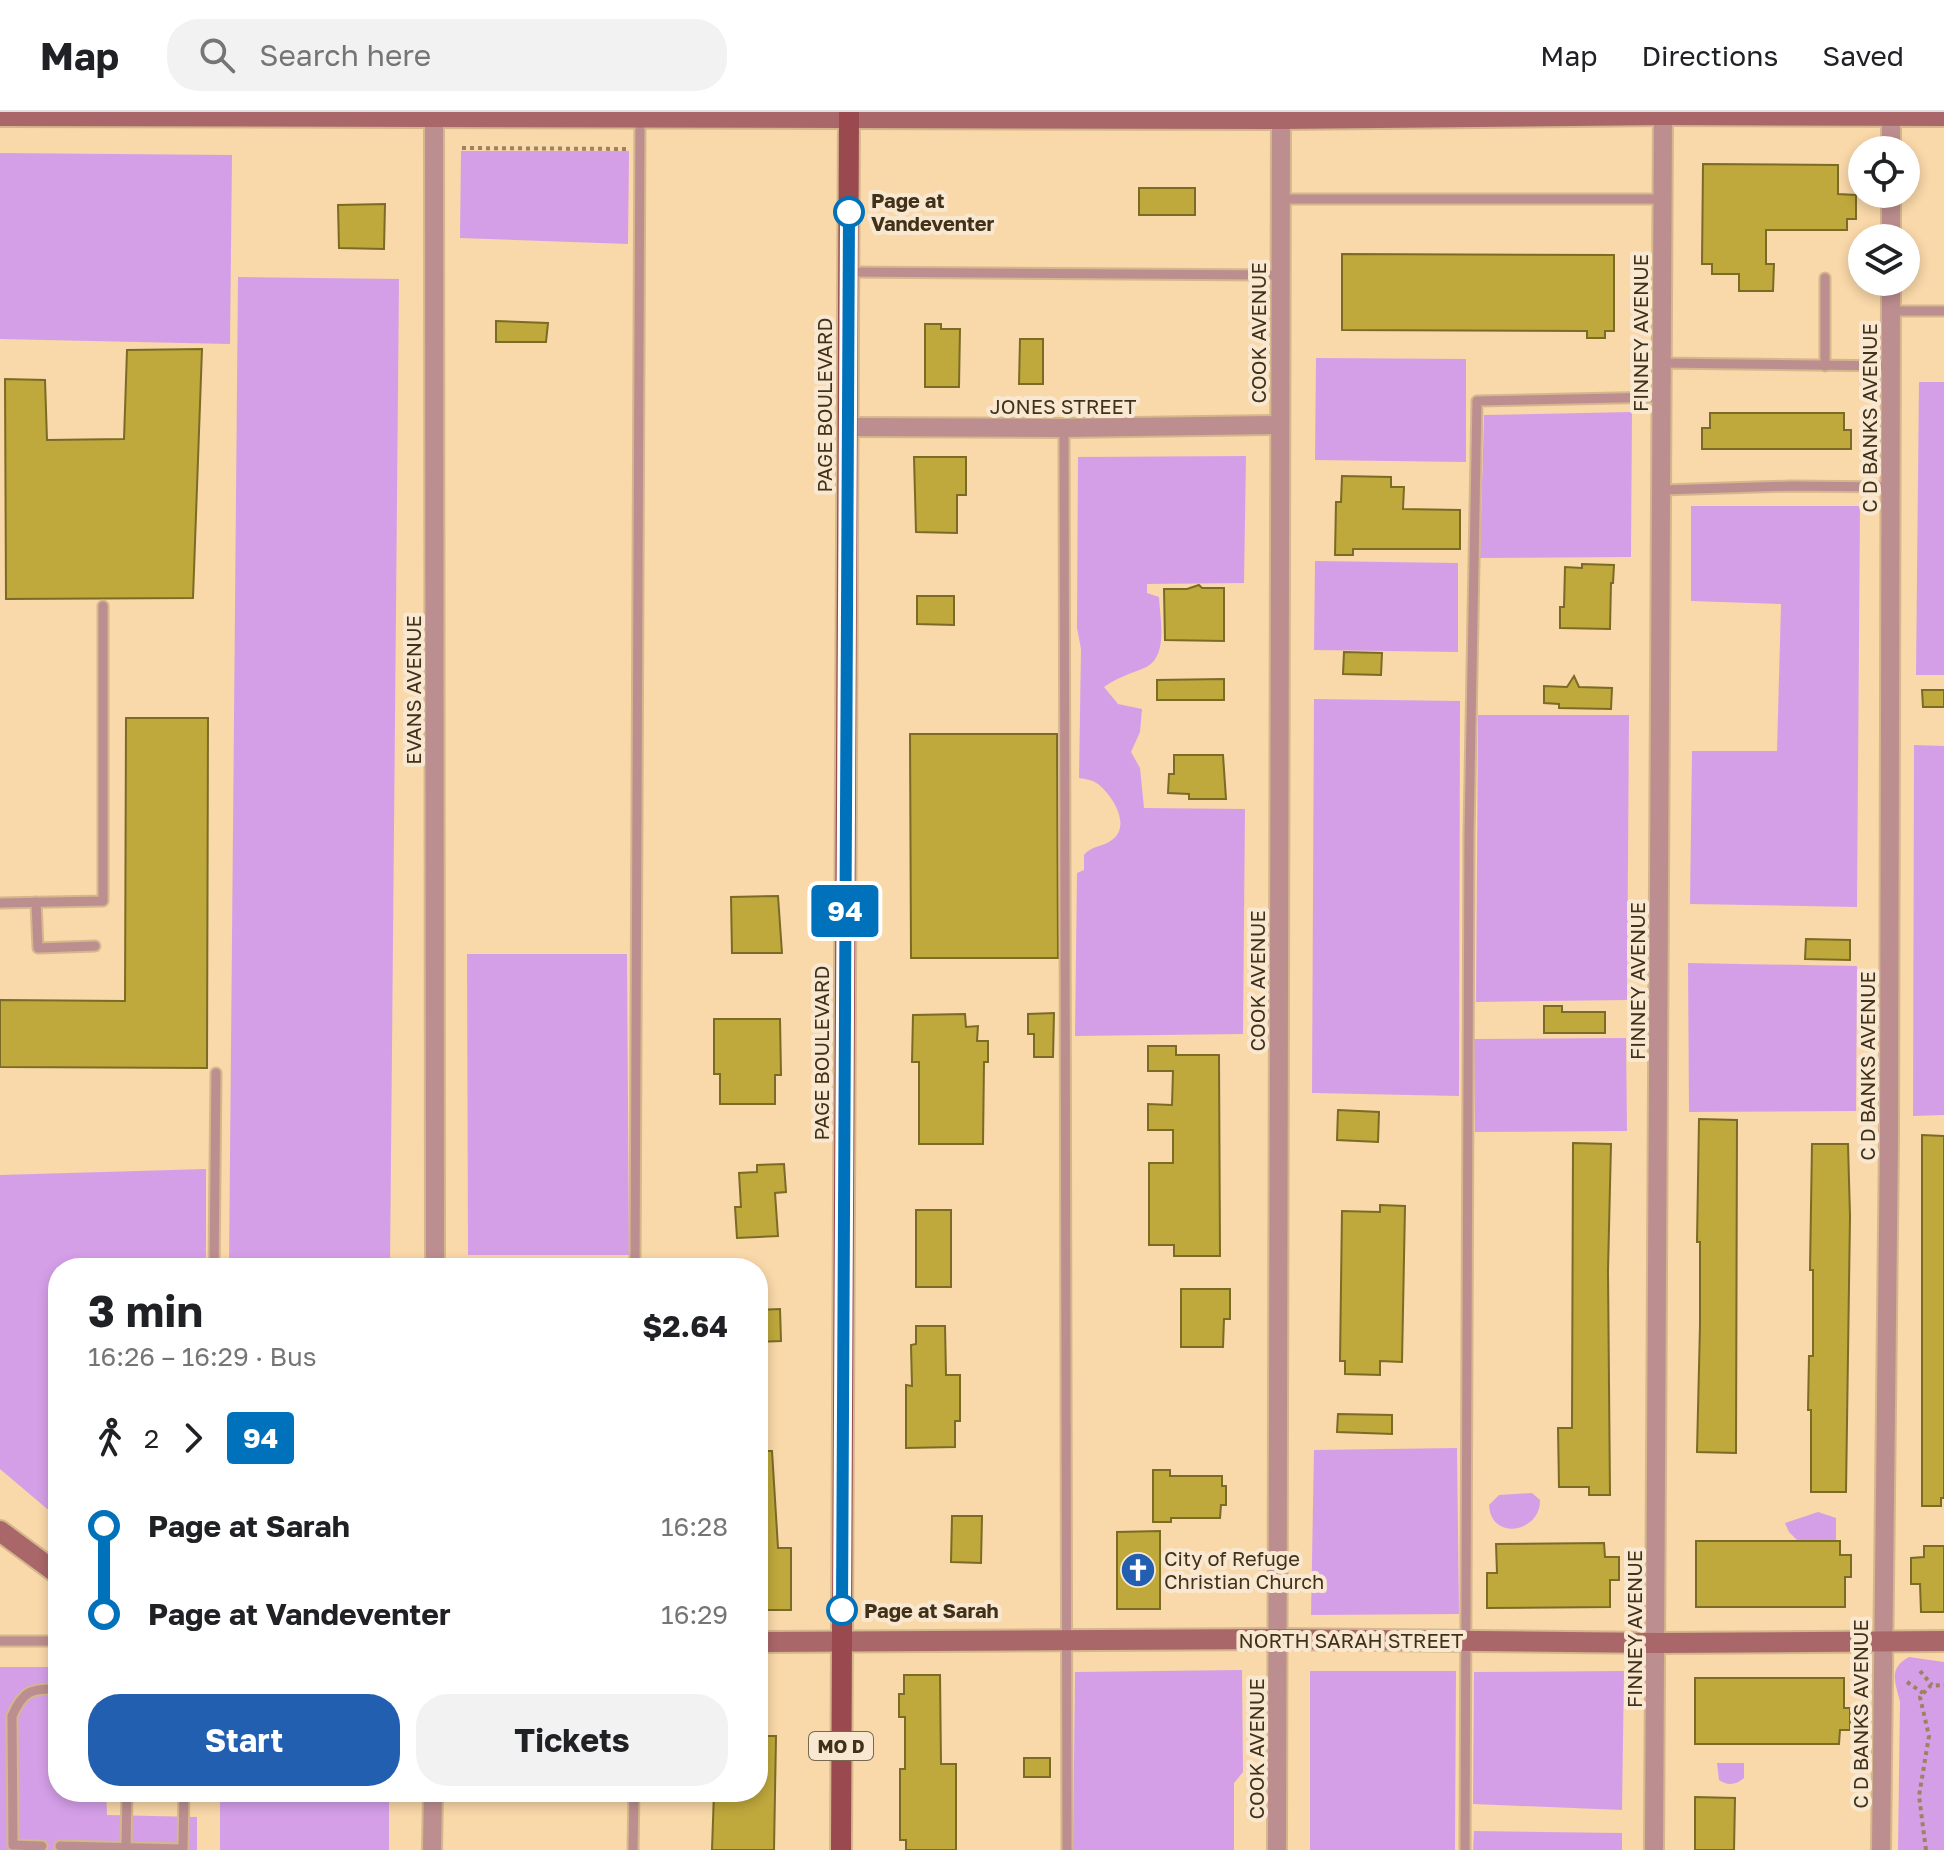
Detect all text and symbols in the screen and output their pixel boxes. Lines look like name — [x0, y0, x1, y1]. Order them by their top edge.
search box — [167, 19, 727, 91]
text: Map — [40, 33, 119, 78]
icon: search — [195, 33, 239, 77]
text: Search here — [259, 37, 431, 73]
text: Map — [1540, 39, 1597, 72]
text: Directions — [1641, 39, 1778, 72]
text: Saved — [1822, 39, 1904, 72]
map controls — [1848, 136, 1920, 296]
button: locate — [1848, 136, 1920, 208]
place label: Page at Vandeventer — [871, 188, 995, 235]
marker: Page at Vandeventer — [834, 197, 864, 227]
button: layers — [1848, 224, 1920, 296]
street label: FINNEY AVENUE — [1628, 254, 1652, 412]
street label: COOK AVENUE — [1246, 262, 1270, 404]
street label: PAGE BOULEVARD — [812, 318, 836, 492]
street label: C D BANKS AVENUE — [1857, 323, 1881, 513]
street label: JONES STREET — [990, 394, 1136, 418]
street label: EVANS AVENUE — [401, 615, 425, 765]
line badge: 94 — [809, 885, 881, 937]
text: 94 — [827, 894, 863, 927]
street label: FINNEY AVENUE — [1625, 902, 1649, 1060]
street label: COOK AVENUE — [1245, 910, 1269, 1052]
street label: PAGE BOULEVARD — [809, 966, 833, 1140]
street label: C D BANKS AVENUE — [1855, 971, 1879, 1161]
text: 3 min — [88, 1284, 203, 1337]
text: $2.64 — [642, 1308, 728, 1344]
text: 16:26 – 16:29 · Bus — [88, 1341, 316, 1372]
icon: walk — [88, 1416, 132, 1460]
icon: forward — [171, 1416, 215, 1460]
text: 94 — [243, 1421, 278, 1454]
text: 2 — [144, 1423, 159, 1454]
text: Page at Sarah — [148, 1508, 350, 1544]
text: 16:28 — [661, 1511, 728, 1542]
place label: City of Refuge Christian Church — [1164, 1546, 1324, 1593]
street label: FINNEY AVENUE — [1622, 1550, 1646, 1708]
church icon: City of Refuge Christian Church — [1119, 1551, 1157, 1589]
marker: Page at Sarah — [827, 1595, 857, 1625]
text: Page at Vandeventer — [148, 1596, 451, 1632]
place label: Page at Sarah — [864, 1598, 999, 1622]
text: 16:29 — [661, 1599, 728, 1630]
street label: C D BANKS AVENUE — [1848, 1619, 1872, 1809]
street label: NORTH SARAH STREET — [1239, 1628, 1463, 1652]
street label: COOK AVENUE — [1244, 1678, 1268, 1820]
button: Start — [88, 1694, 400, 1786]
button: Tickets — [416, 1694, 728, 1786]
road number: MO D — [809, 1732, 873, 1760]

